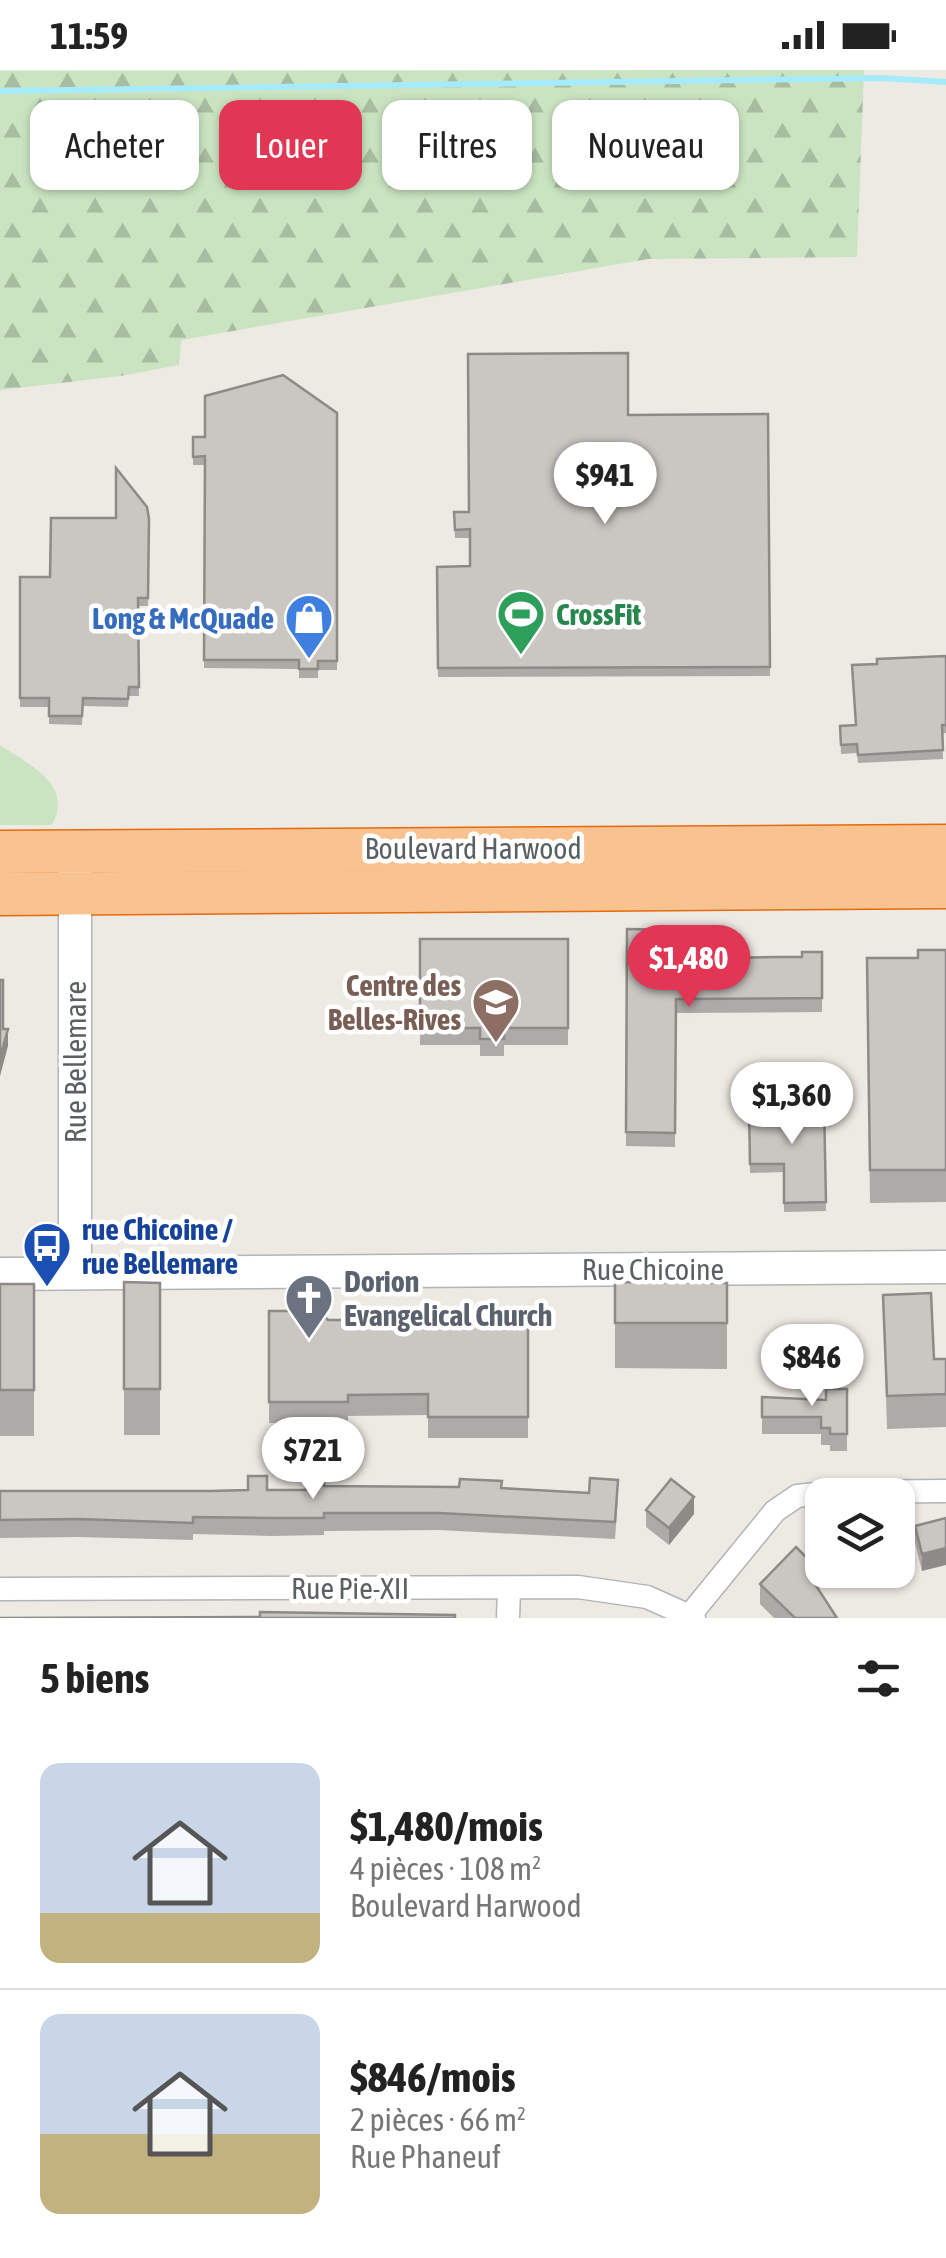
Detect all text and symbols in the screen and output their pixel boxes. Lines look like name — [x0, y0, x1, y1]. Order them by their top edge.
text: 11:59 — [50, 14, 128, 57]
chip: Acheter — [30, 100, 199, 190]
chip: Louer — [219, 100, 362, 190]
chip: Filtres — [382, 100, 532, 190]
chip: Nouveau — [552, 100, 739, 190]
pin: $941 — [546, 442, 664, 527]
text: $941 — [576, 456, 634, 493]
sports icon: CrossFit — [495, 588, 547, 656]
shop icon: Long & McQuade — [283, 592, 335, 660]
place label: CrossFit — [556, 597, 642, 631]
place label: Long & McQuade — [92, 601, 274, 635]
street label: Boulevard Harwood — [364, 831, 582, 865]
pin: $1,480 — [608, 925, 770, 1010]
text: $1,480 — [649, 939, 729, 976]
place label: Centre des Belles-Rives — [328, 968, 461, 1036]
school or university icon: Centre des Belles-Rives — [470, 976, 522, 1044]
street label: Rue Bellemare — [58, 981, 92, 1143]
pin: $1,360 — [711, 1062, 873, 1147]
text: $1,360 — [752, 1076, 832, 1113]
place label: rue Chicoine / rue Bellemare — [82, 1212, 238, 1280]
bus stop icon: rue Chicoine / rue Bellemare — [21, 1220, 73, 1288]
street label: Rue Chicoine — [582, 1252, 724, 1286]
place label: Dorion Evangelical Church — [344, 1264, 552, 1332]
church icon: Dorion Evangelical Church — [283, 1272, 335, 1340]
pin: $846 — [753, 1324, 871, 1409]
text: $846 — [783, 1338, 841, 1375]
pin: $721 — [254, 1417, 372, 1502]
text: $721 — [284, 1431, 342, 1468]
map controls — [805, 1478, 915, 1588]
button: layers — [805, 1478, 915, 1588]
street label: Rue Pie-XII — [291, 1571, 409, 1605]
icon: filters — [851, 1651, 906, 1706]
text: 5 biens — [40, 1654, 149, 1702]
text: $1,480/mois — [350, 1802, 543, 1850]
icon: home — [120, 1803, 240, 1923]
text: 4 pièces · 108 m² — [350, 1850, 541, 1887]
text: Boulevard Harwood — [350, 1887, 582, 1924]
text: $846/mois — [350, 2053, 516, 2101]
icon: home — [120, 2054, 240, 2174]
text: 2 pièces · 66 m² — [350, 2101, 526, 2138]
text: Rue Phaneuf — [350, 2138, 501, 2175]

